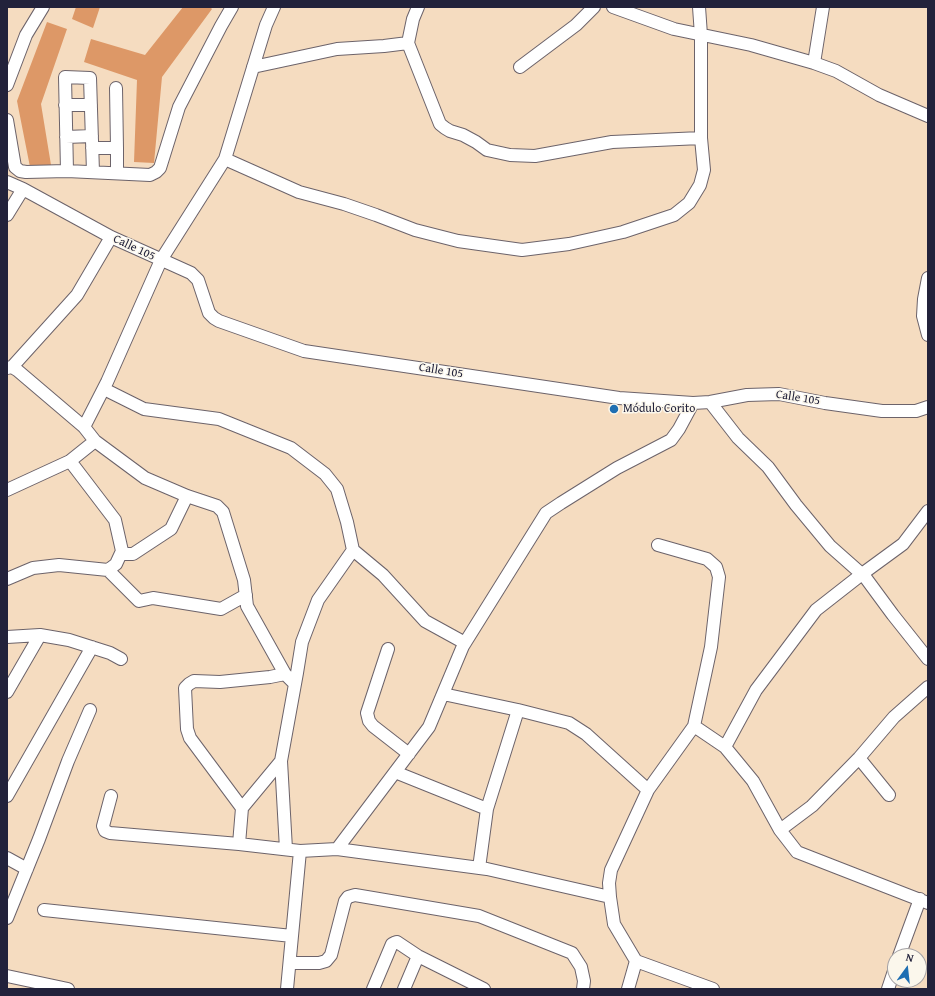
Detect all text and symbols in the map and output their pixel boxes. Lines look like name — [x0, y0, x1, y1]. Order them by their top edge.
street label: Calle 105 — [111, 232, 157, 264]
street label: Calle 105 — [418, 360, 464, 382]
street label: Calle 105 — [775, 387, 821, 409]
place label: Módulo Corito — [623, 402, 695, 416]
marker: Módulo Corito — [608, 403, 620, 415]
north arrow — [887, 948, 927, 988]
text: N — [904, 949, 915, 966]

